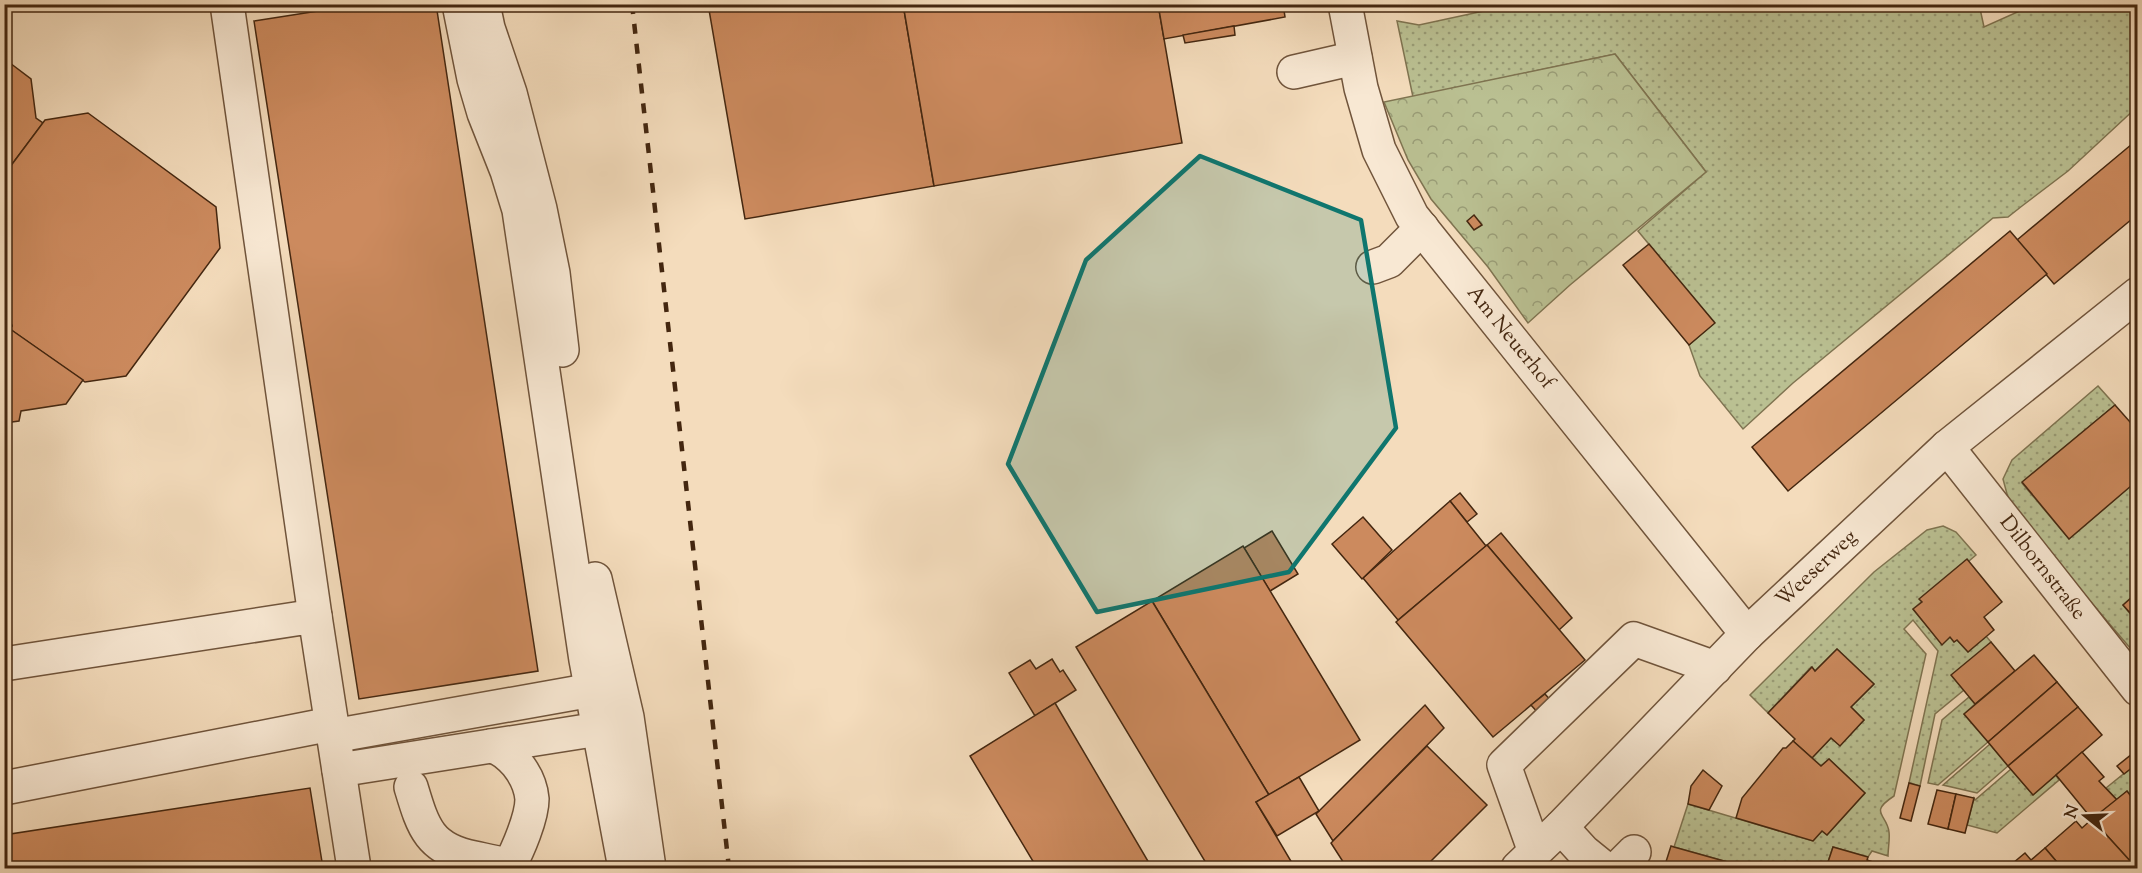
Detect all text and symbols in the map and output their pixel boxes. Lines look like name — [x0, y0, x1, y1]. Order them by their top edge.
street label: Am Neuerhof — [1459, 280, 1562, 398]
street label: Dilbornstraße — [1991, 509, 2093, 627]
street label: Weeserweg — [1770, 523, 1864, 615]
north arrow — [2055, 786, 2115, 846]
text: N — [2060, 802, 2086, 822]

